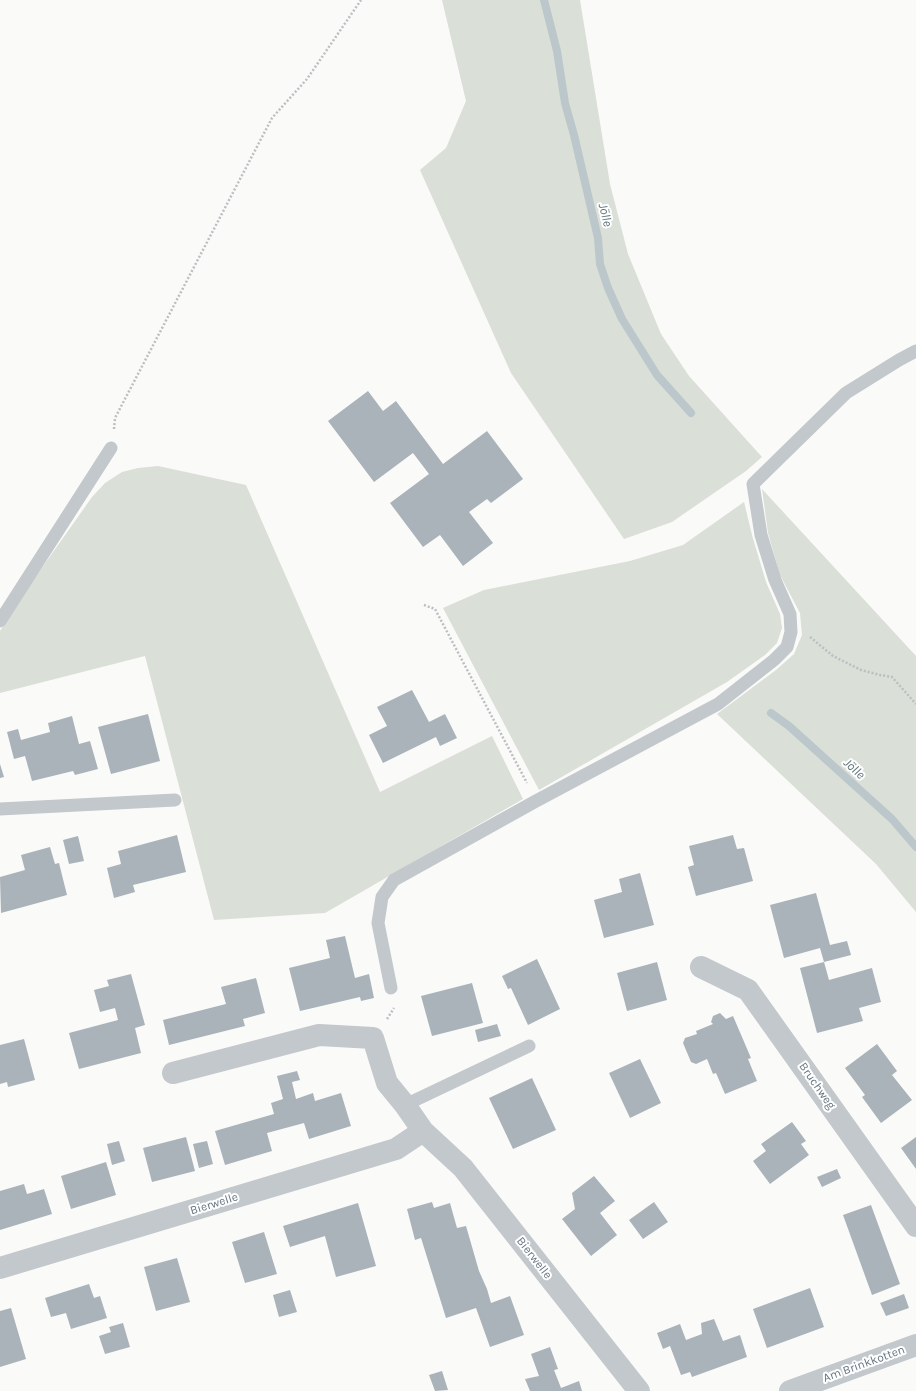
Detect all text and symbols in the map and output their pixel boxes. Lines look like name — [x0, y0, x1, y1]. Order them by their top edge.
water label: Jölle — [595, 202, 615, 228]
water label: Jölle — [840, 755, 868, 783]
street label: Bruchweg — [796, 1060, 838, 1112]
street label: Bierwelle — [188, 1190, 240, 1218]
street label: Bierwelle — [513, 1234, 555, 1282]
street label: Am Brinkkotten — [821, 1343, 907, 1385]

